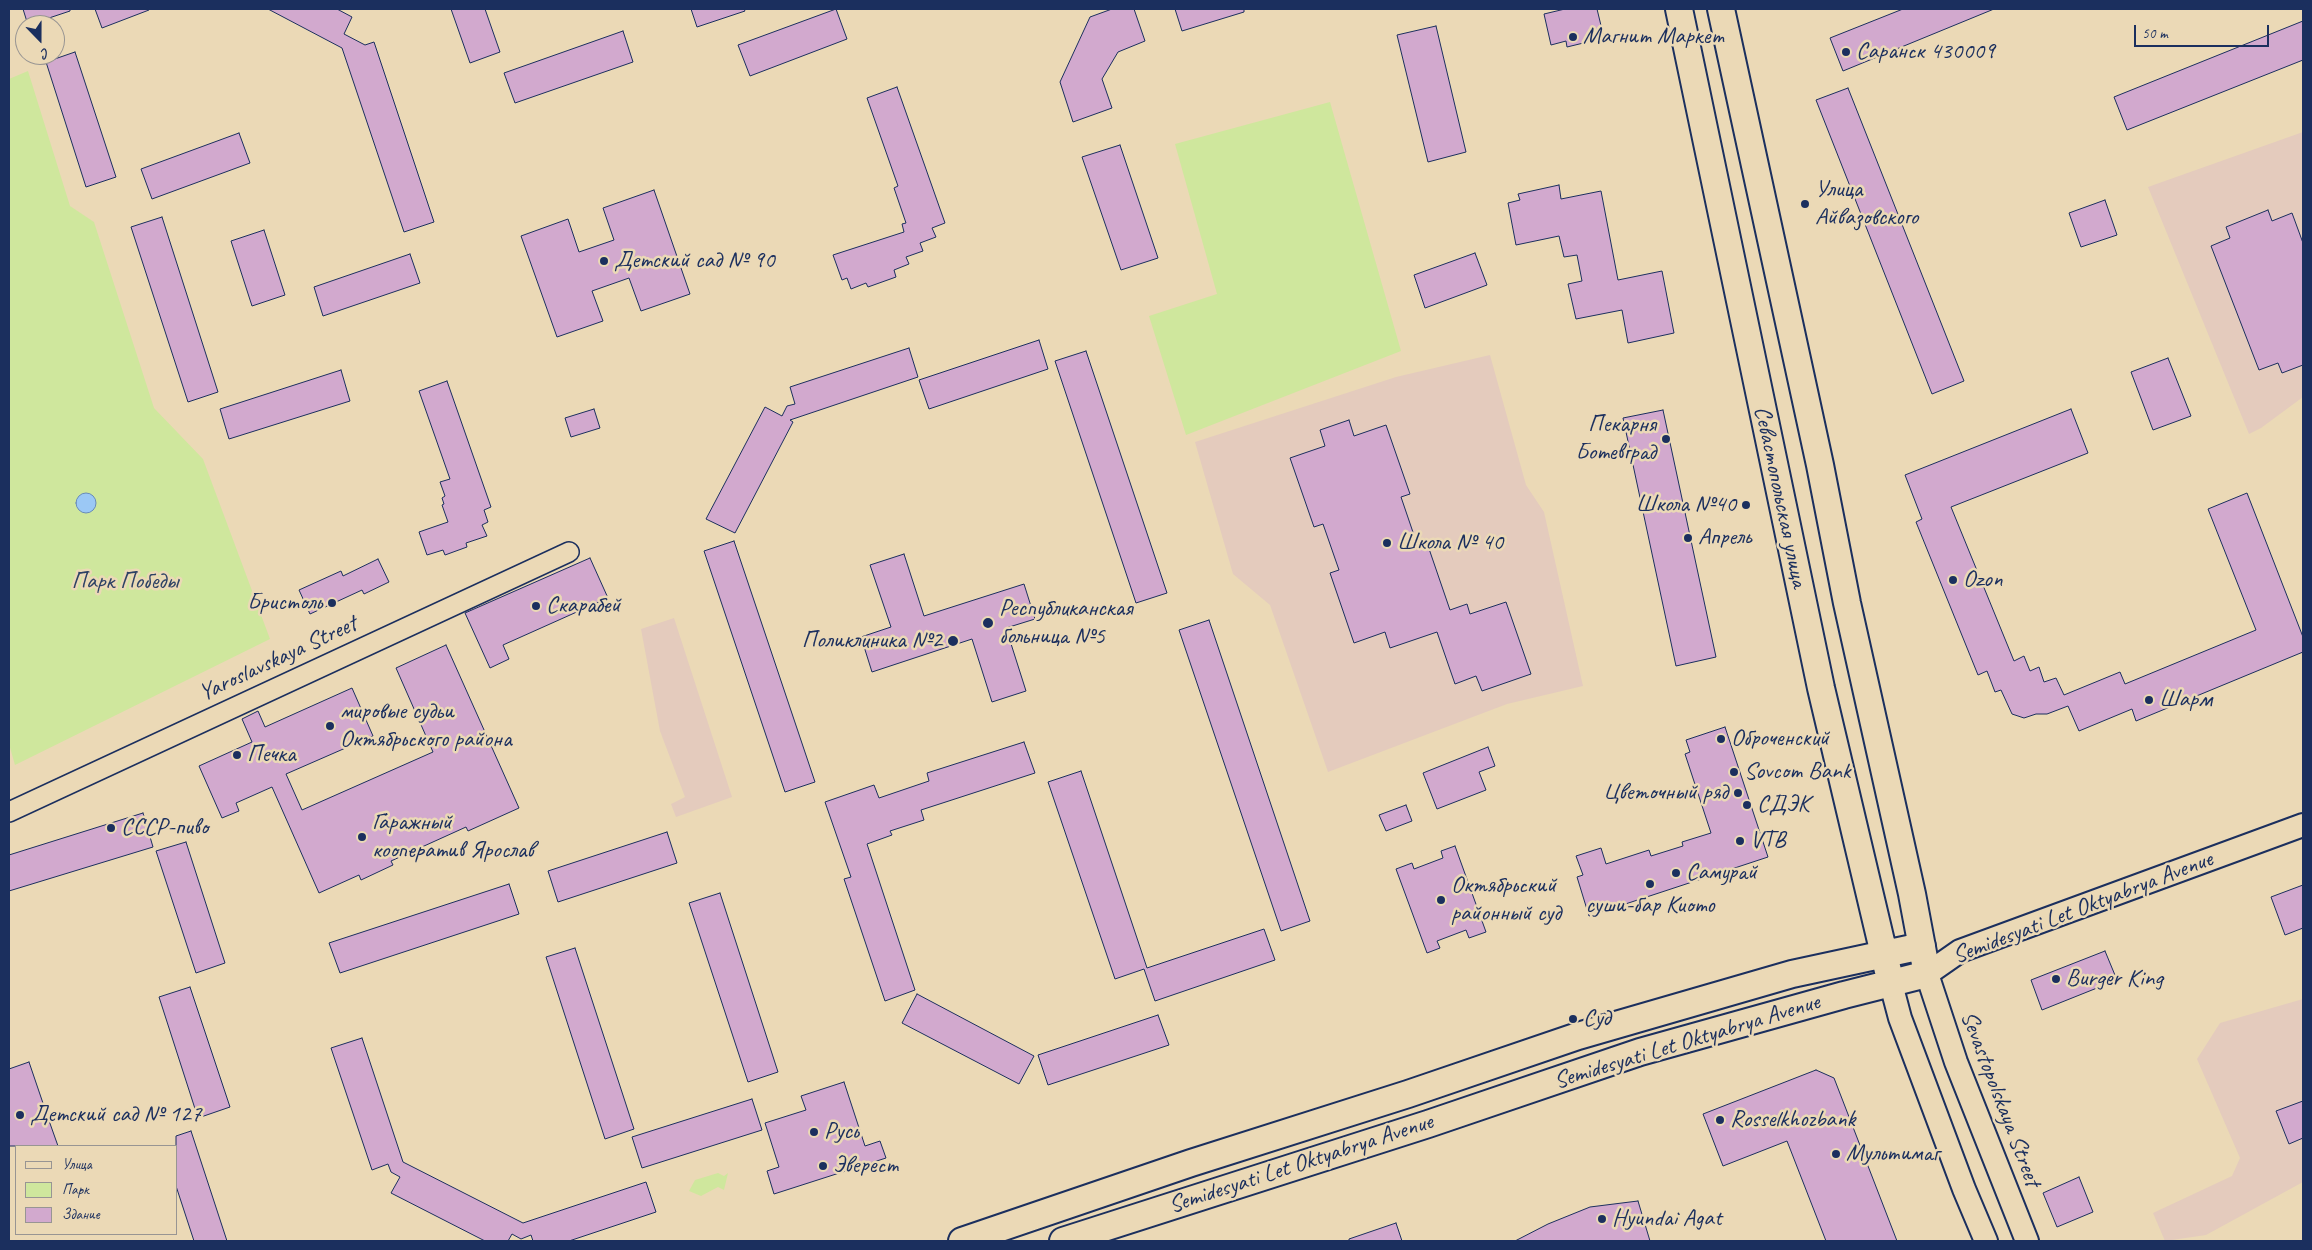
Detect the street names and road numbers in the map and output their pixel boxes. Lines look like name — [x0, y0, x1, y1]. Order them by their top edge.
street label: Севастопольская улица — [1747, 404, 1813, 590]
street label: Yaroslavskaya Street — [194, 610, 362, 708]
street label: Semidesyati Let Oktyabrya Avenue — [1949, 845, 2217, 971]
street label: Semidesyati Let Oktyabrya Avenue — [1551, 988, 1823, 1096]
street label: Sevastopolskaya Street — [1953, 1007, 2047, 1191]
street label: Semidesyati Let Oktyabrya Avenue — [1165, 1108, 1437, 1220]

